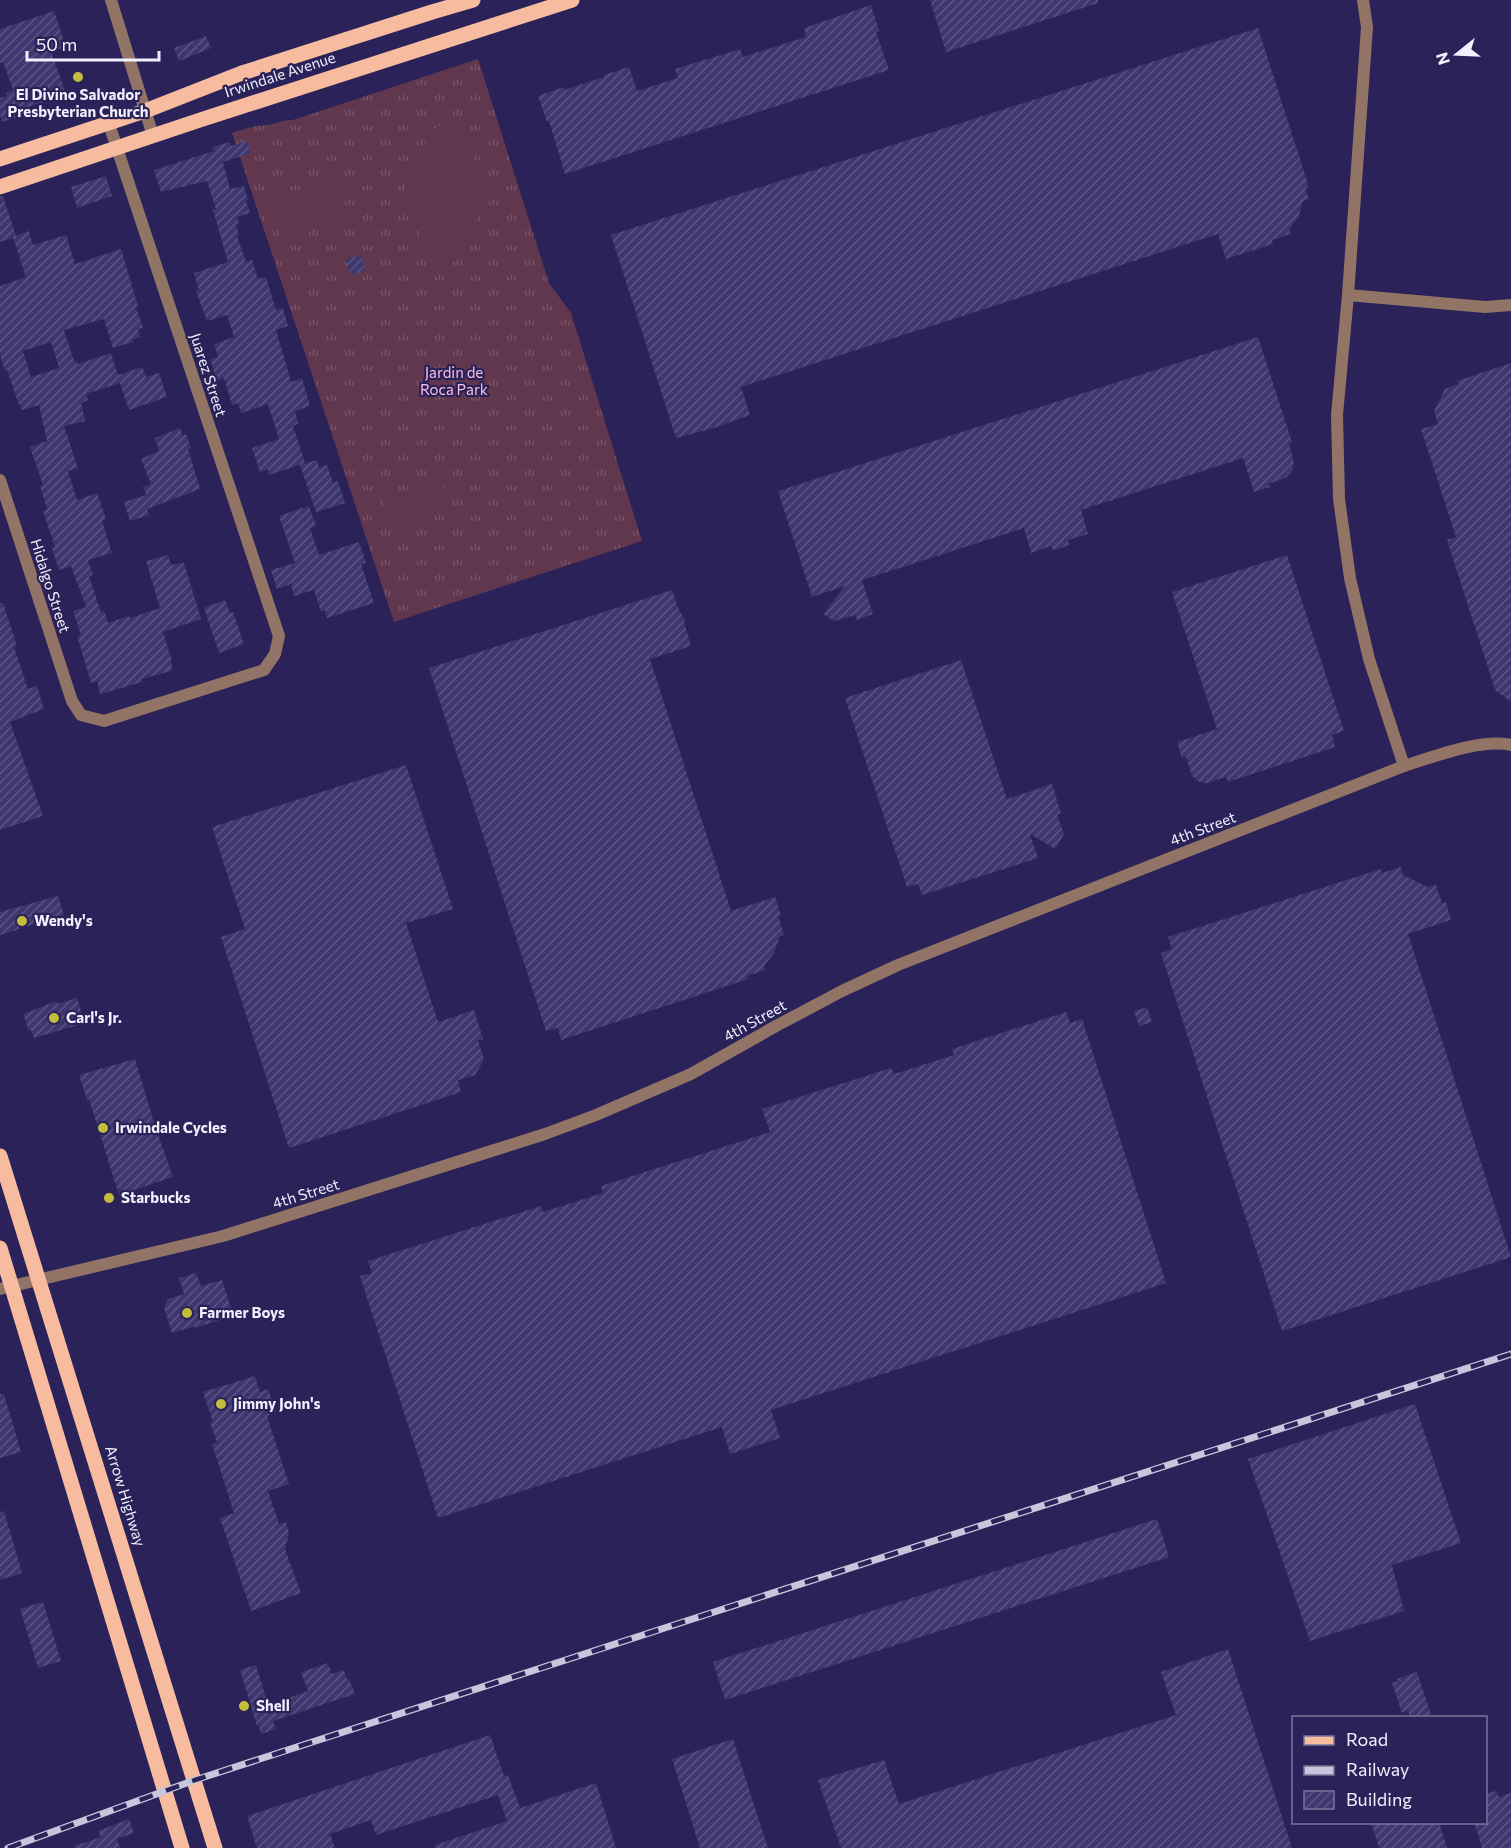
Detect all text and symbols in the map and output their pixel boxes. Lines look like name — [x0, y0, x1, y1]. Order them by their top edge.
scale bar — [27, 24, 159, 62]
north arrow — [1427, 24, 1487, 84]
text: 50 m — [36, 33, 77, 55]
street label: Irwindale Avenue — [222, 48, 338, 100]
text: N — [1431, 50, 1453, 67]
marker: El Divino Salvador Presbyterian Church — [71, 70, 85, 84]
place label: El Divino Salvador Presbyterian Church — [8, 85, 148, 120]
street label: Juarez Street — [187, 331, 231, 419]
park label: Jardin de Roca Park — [420, 363, 488, 398]
street label: Hidalgo Street — [27, 536, 75, 635]
street label: 4th Street — [1167, 807, 1238, 849]
place label: Wendy's — [34, 911, 93, 929]
marker: Wendy's — [15, 914, 29, 928]
street label: 4th Street — [720, 996, 789, 1045]
place label: Carl's Jr. — [66, 1008, 122, 1026]
marker: Carl's Jr. — [47, 1011, 61, 1025]
place label: Irwindale Cycles — [115, 1118, 227, 1136]
marker: Irwindale Cycles — [96, 1121, 110, 1135]
street label: 4th Street — [270, 1174, 341, 1212]
place label: Starbucks — [121, 1188, 191, 1206]
marker: Starbucks — [102, 1191, 116, 1205]
place label: Farmer Boys — [199, 1303, 285, 1321]
marker: Farmer Boys — [180, 1306, 194, 1320]
place label: Jimmy John's — [233, 1394, 321, 1412]
marker: Jimmy John's — [214, 1397, 228, 1411]
street label: Arrow Highway — [102, 1443, 150, 1549]
place label: Shell — [256, 1696, 290, 1714]
marker: Shell — [237, 1699, 251, 1713]
legend — [1292, 1716, 1487, 1824]
text: Road — [1346, 1728, 1388, 1750]
text: Railway — [1346, 1758, 1409, 1780]
text: Building — [1346, 1788, 1412, 1810]

